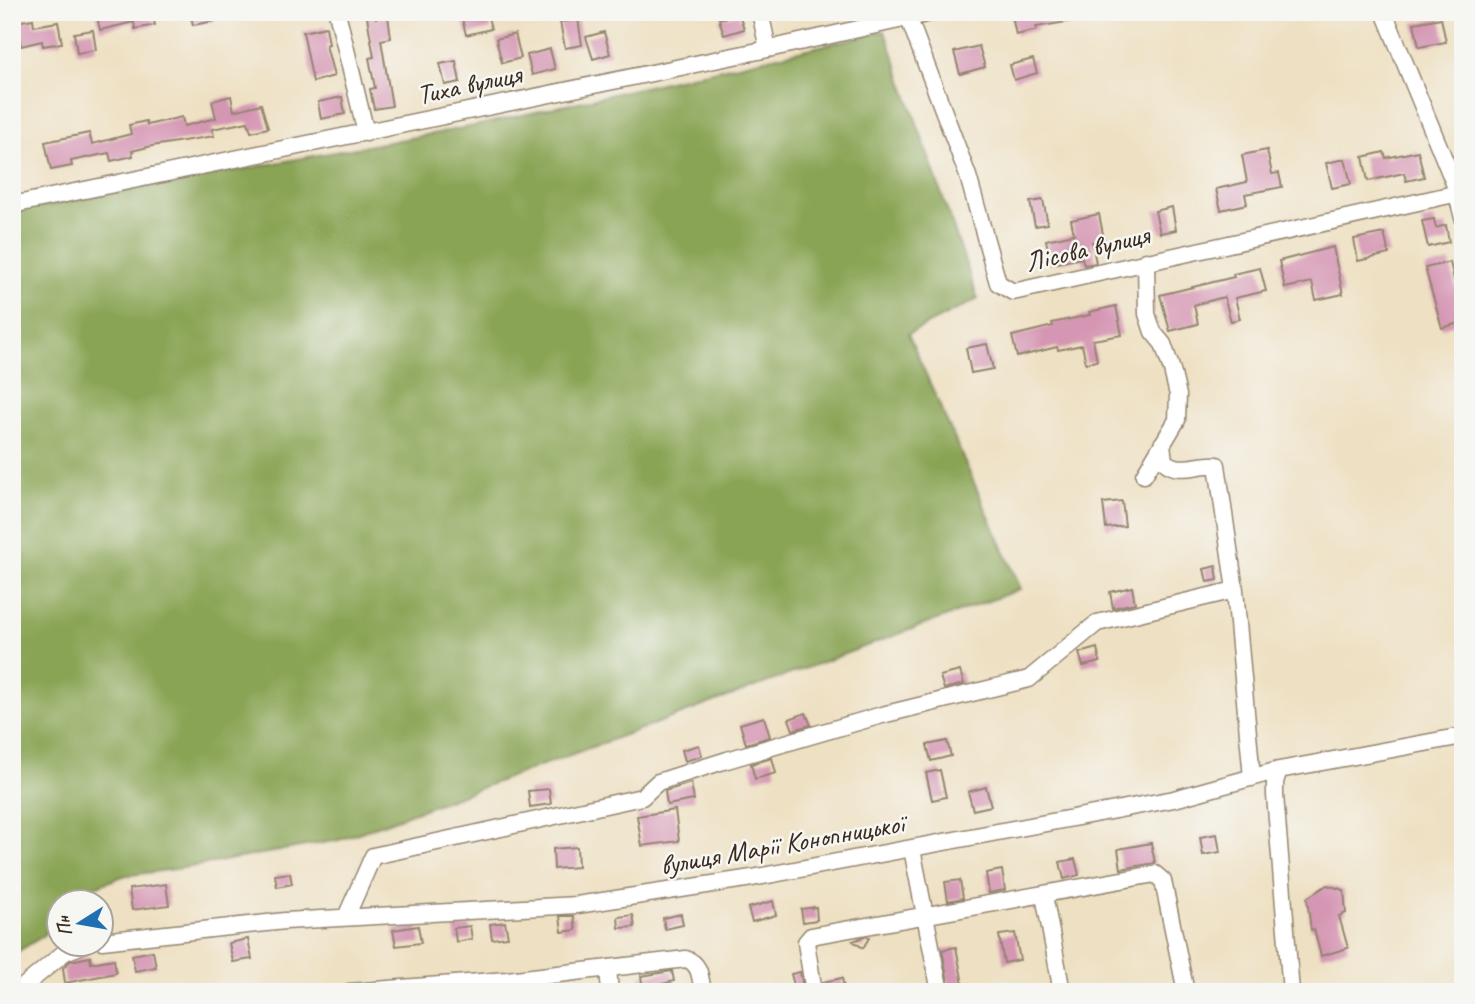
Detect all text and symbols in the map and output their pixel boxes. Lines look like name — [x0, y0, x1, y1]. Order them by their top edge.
street label: Тиха вулиця — [414, 55, 527, 112]
street label: Лісова вулиця — [1022, 216, 1154, 279]
street label: вулиця Марії Конопницької — [657, 804, 911, 883]
north arrow — [46, 888, 116, 958]
text: Пн — [50, 912, 78, 938]

